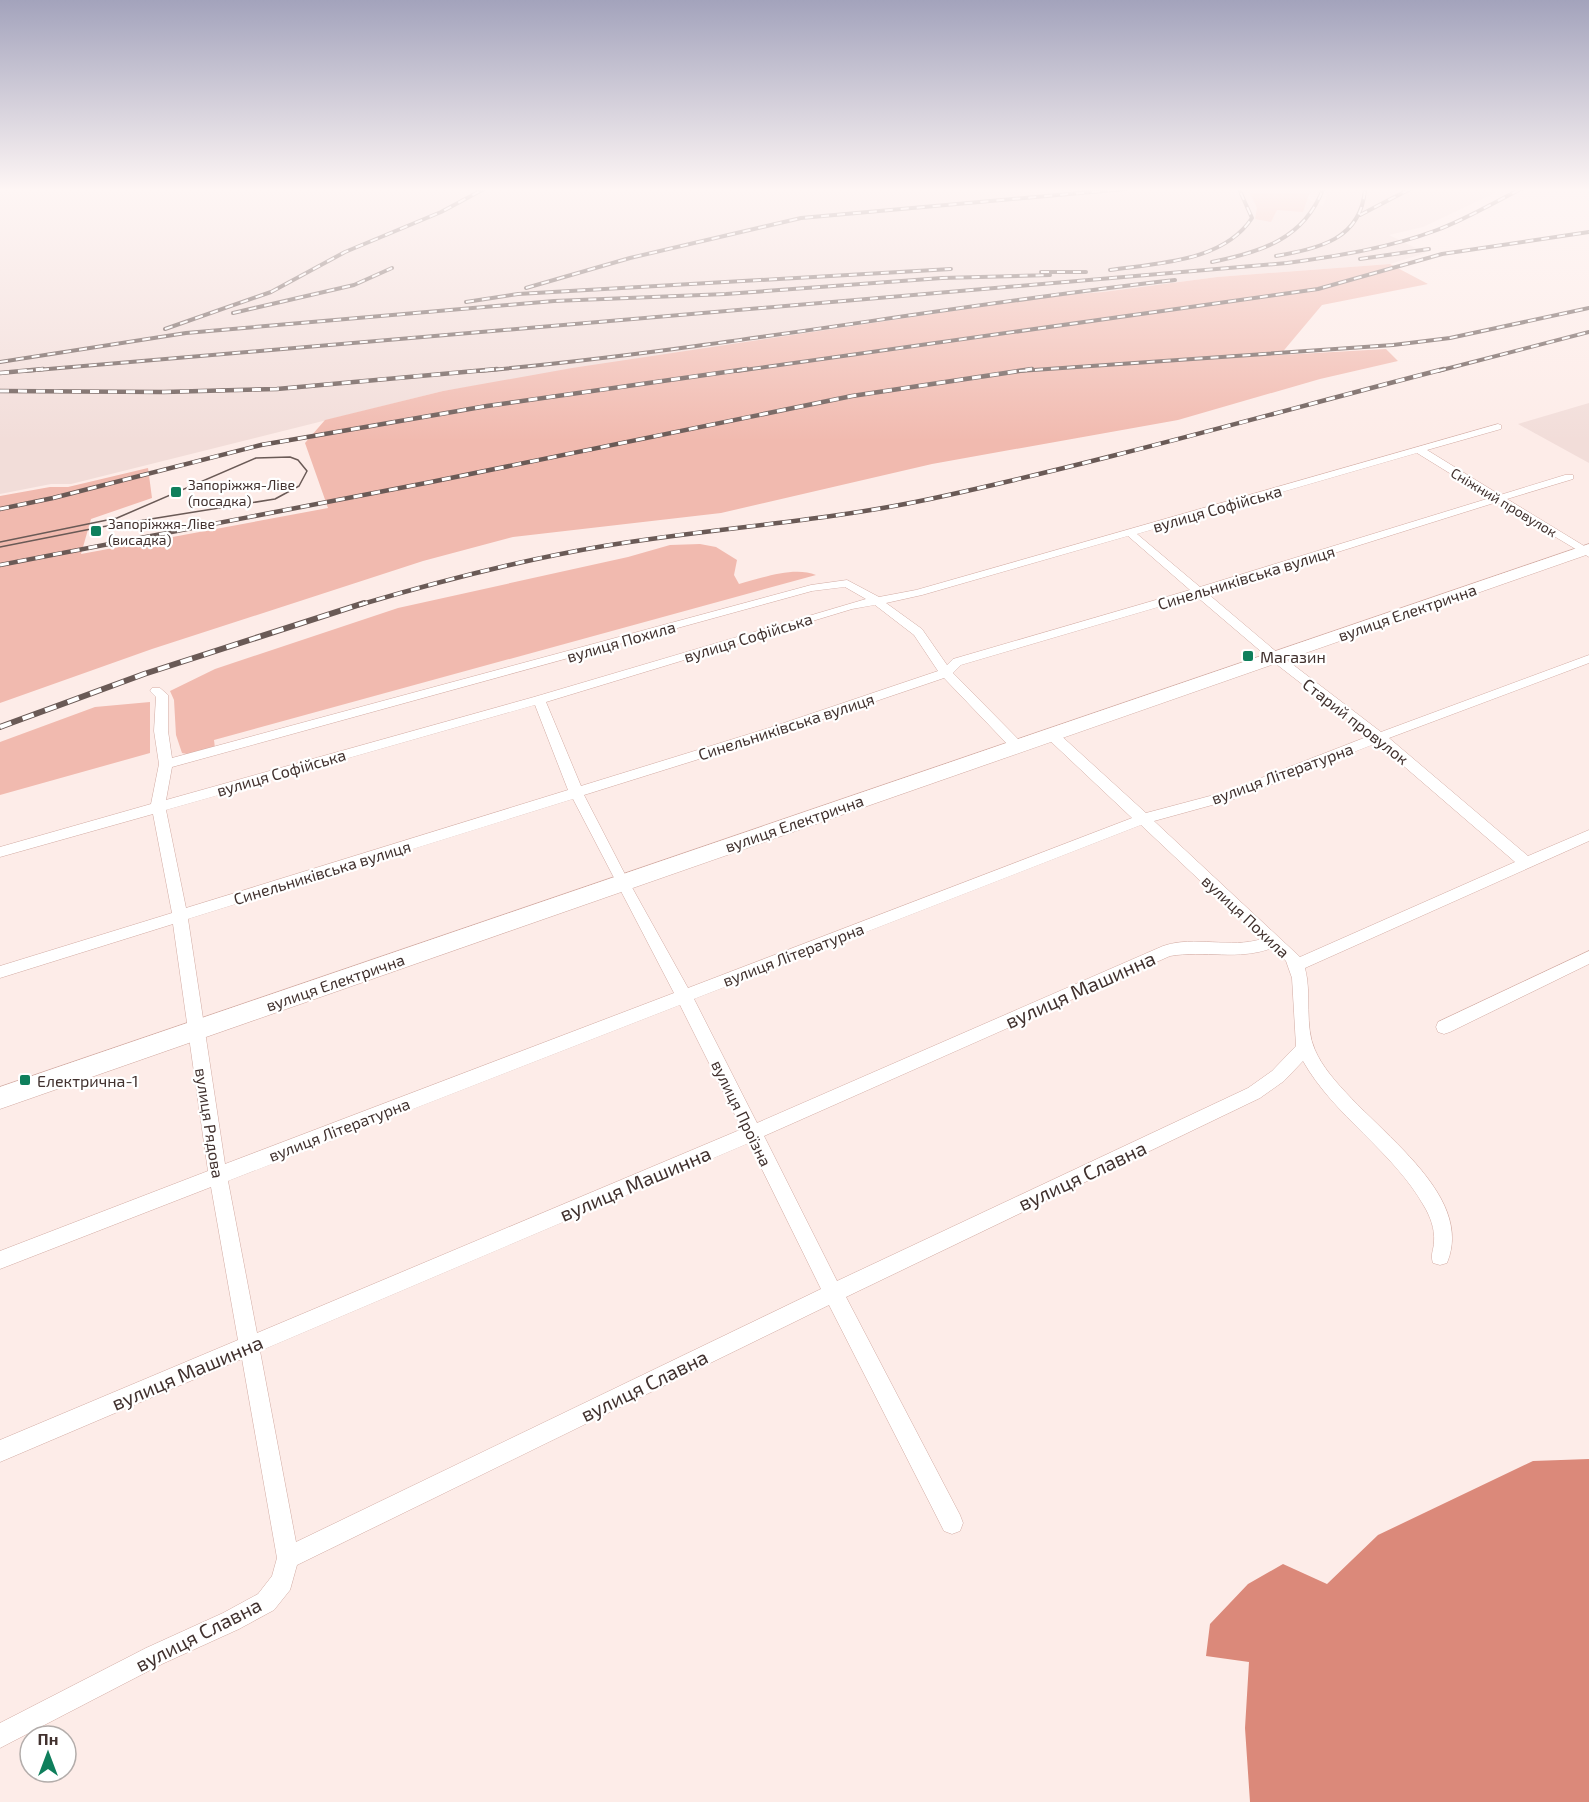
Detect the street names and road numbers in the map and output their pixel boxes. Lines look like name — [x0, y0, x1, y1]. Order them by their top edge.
street label: Сніжний провулок — [1448, 464, 1560, 541]
street label: вулиця Софійська — [1150, 480, 1284, 536]
street label: Синельниківська вулиця — [1155, 541, 1337, 614]
street label: вулиця Електрична — [1335, 579, 1479, 646]
street label: вулиця Софійська — [681, 608, 815, 667]
street label: вулиця Похила — [564, 616, 678, 667]
street label: Старий провулок — [1299, 674, 1413, 769]
street label: Синельниківська вулиця — [695, 688, 877, 764]
street label: вулиця Літературна — [1208, 738, 1356, 808]
street label: вулиця Софійська — [214, 744, 348, 800]
street label: вулиця Електрична — [722, 790, 866, 857]
street label: Синельниківська вулиця — [231, 836, 413, 909]
street label: вулиця Похила — [1198, 871, 1294, 962]
street label: вулиця Літературна — [720, 918, 867, 991]
street label: вулиця Машинна — [1001, 945, 1159, 1034]
street label: вулиця Електрична — [263, 949, 407, 1016]
street label: вулиця Проїзна — [707, 1057, 776, 1170]
street label: вулиця Рядова — [191, 1067, 228, 1180]
street label: вулиця Літературна — [266, 1093, 413, 1166]
street label: вулиця Славна — [1014, 1135, 1150, 1216]
street label: вулиця Машинна — [556, 1140, 715, 1227]
street label: вулиця Машинна — [108, 1329, 267, 1416]
street label: вулиця Славна — [576, 1344, 712, 1427]
street label: вулиця Славна — [131, 1592, 266, 1677]

